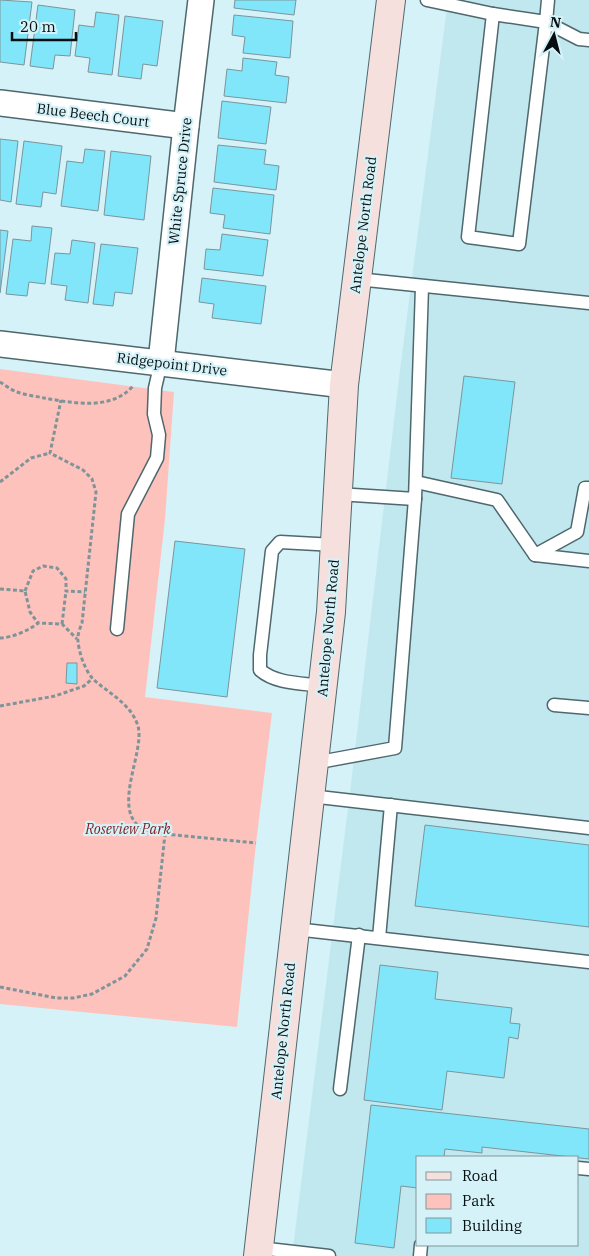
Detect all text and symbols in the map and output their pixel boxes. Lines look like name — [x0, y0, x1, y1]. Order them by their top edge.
scale bar — [12, 10, 76, 42]
north arrow — [529, 10, 579, 60]
text: N — [549, 12, 562, 32]
text: 20 m — [20, 17, 56, 36]
street label: Blue Beech Court — [36, 99, 150, 131]
street label: White Spruce Drive — [164, 117, 196, 245]
street label: Antelope North Road — [346, 155, 380, 295]
street label: Ridgepoint Drive — [116, 348, 228, 380]
street label: Antelope North Road — [313, 558, 343, 697]
park label: Roseview Park — [84, 820, 171, 838]
street label: Antelope North Road — [267, 961, 299, 1101]
legend — [416, 1156, 579, 1246]
text: Road — [462, 1166, 498, 1185]
text: Park — [462, 1191, 495, 1210]
text: Building — [462, 1216, 522, 1235]

